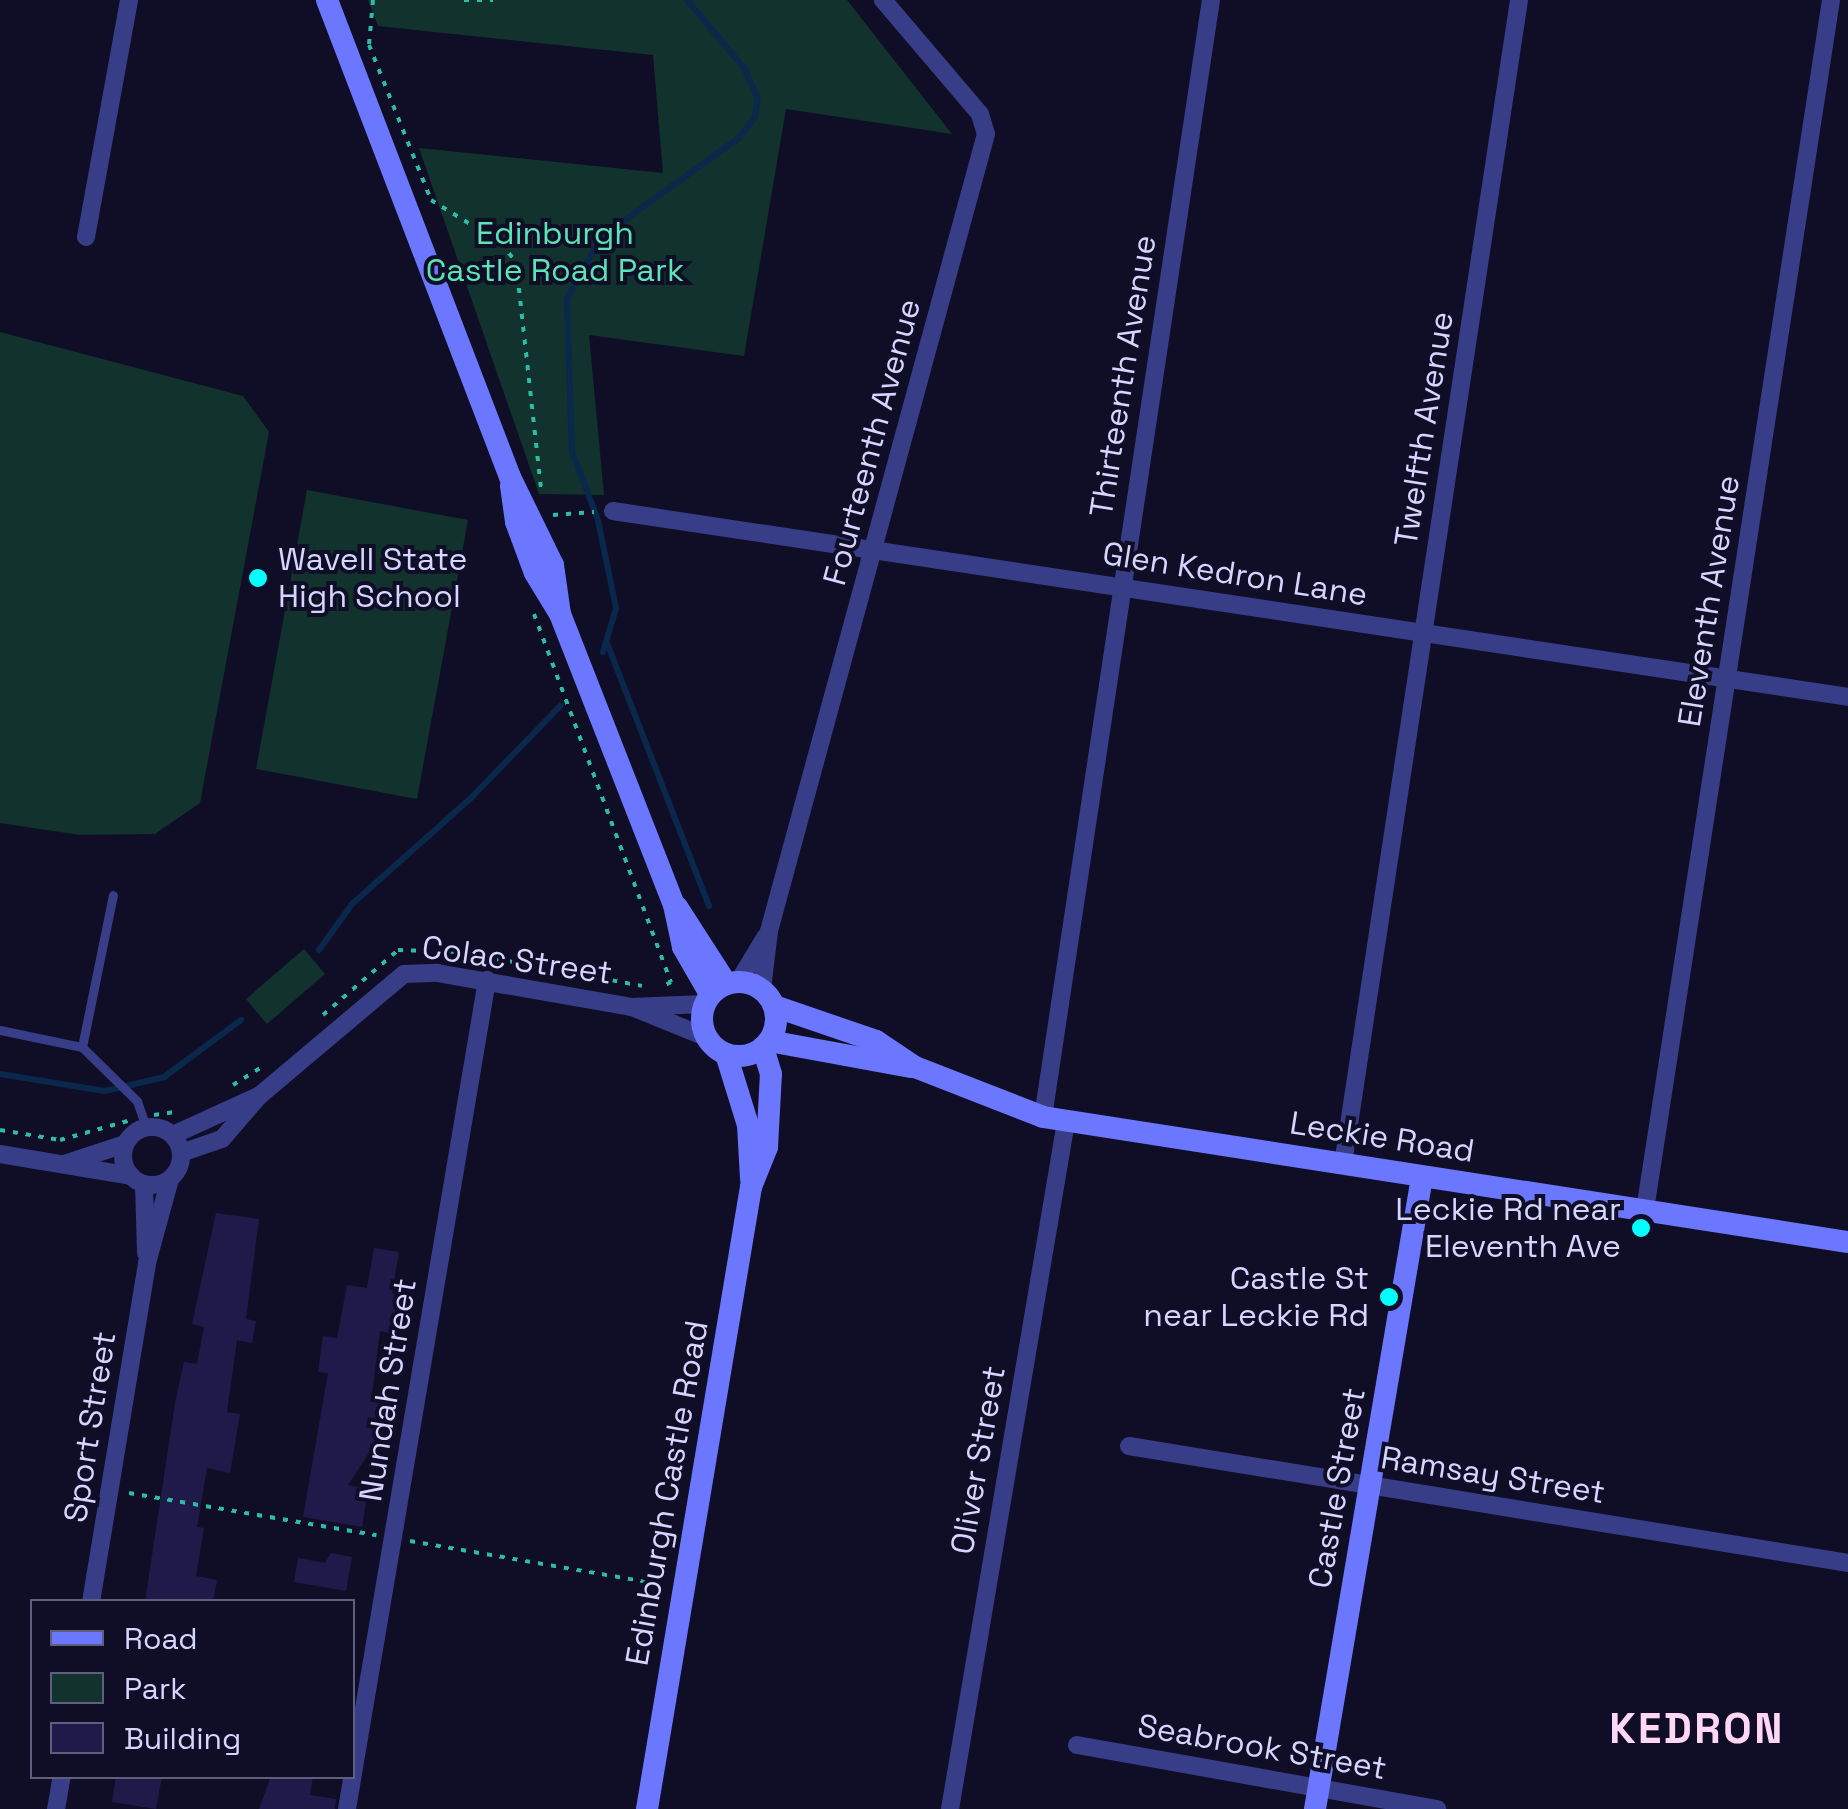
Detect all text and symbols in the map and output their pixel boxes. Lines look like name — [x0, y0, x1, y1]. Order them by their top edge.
park label: Edinburgh Castle Road Park — [426, 215, 684, 290]
street label: Thirteenth Avenue — [1082, 232, 1164, 520]
street label: Fourteenth Avenue — [815, 294, 929, 590]
street label: Twelfth Avenue — [1386, 309, 1462, 549]
street label: Eleventh Avenue — [1670, 472, 1748, 730]
street label: Glen Kedron Lane — [1100, 534, 1370, 614]
place label: Wavell State High School — [278, 541, 467, 616]
marker: Wavell State High School — [247, 567, 269, 589]
street label: Colac Street — [420, 928, 614, 992]
street label: Leckie Road — [1287, 1103, 1477, 1171]
place label: Leckie Rd near Eleventh Ave — [1395, 1191, 1621, 1266]
marker: Leckie Rd near Eleventh Ave — [1630, 1217, 1652, 1239]
place label: Castle St near Leckie Rd — [1143, 1260, 1369, 1335]
street label: Nundah Street — [351, 1276, 425, 1504]
marker: Castle St near Leckie Rd — [1378, 1286, 1400, 1308]
street label: Edinburgh Castle Road — [618, 1317, 716, 1669]
street label: Sport Street — [56, 1329, 124, 1525]
street label: Oliver Street — [943, 1363, 1013, 1557]
street label: Castle Street — [1300, 1385, 1374, 1591]
street label: Ramsay Street — [1378, 1438, 1608, 1512]
legend — [30, 1599, 355, 1779]
text: Road — [124, 1619, 198, 1658]
text: Park — [124, 1669, 186, 1708]
district label: KEDRON — [1609, 1704, 1785, 1754]
street label: Seabrook Street — [1135, 1706, 1389, 1788]
text: Building — [124, 1719, 241, 1758]

